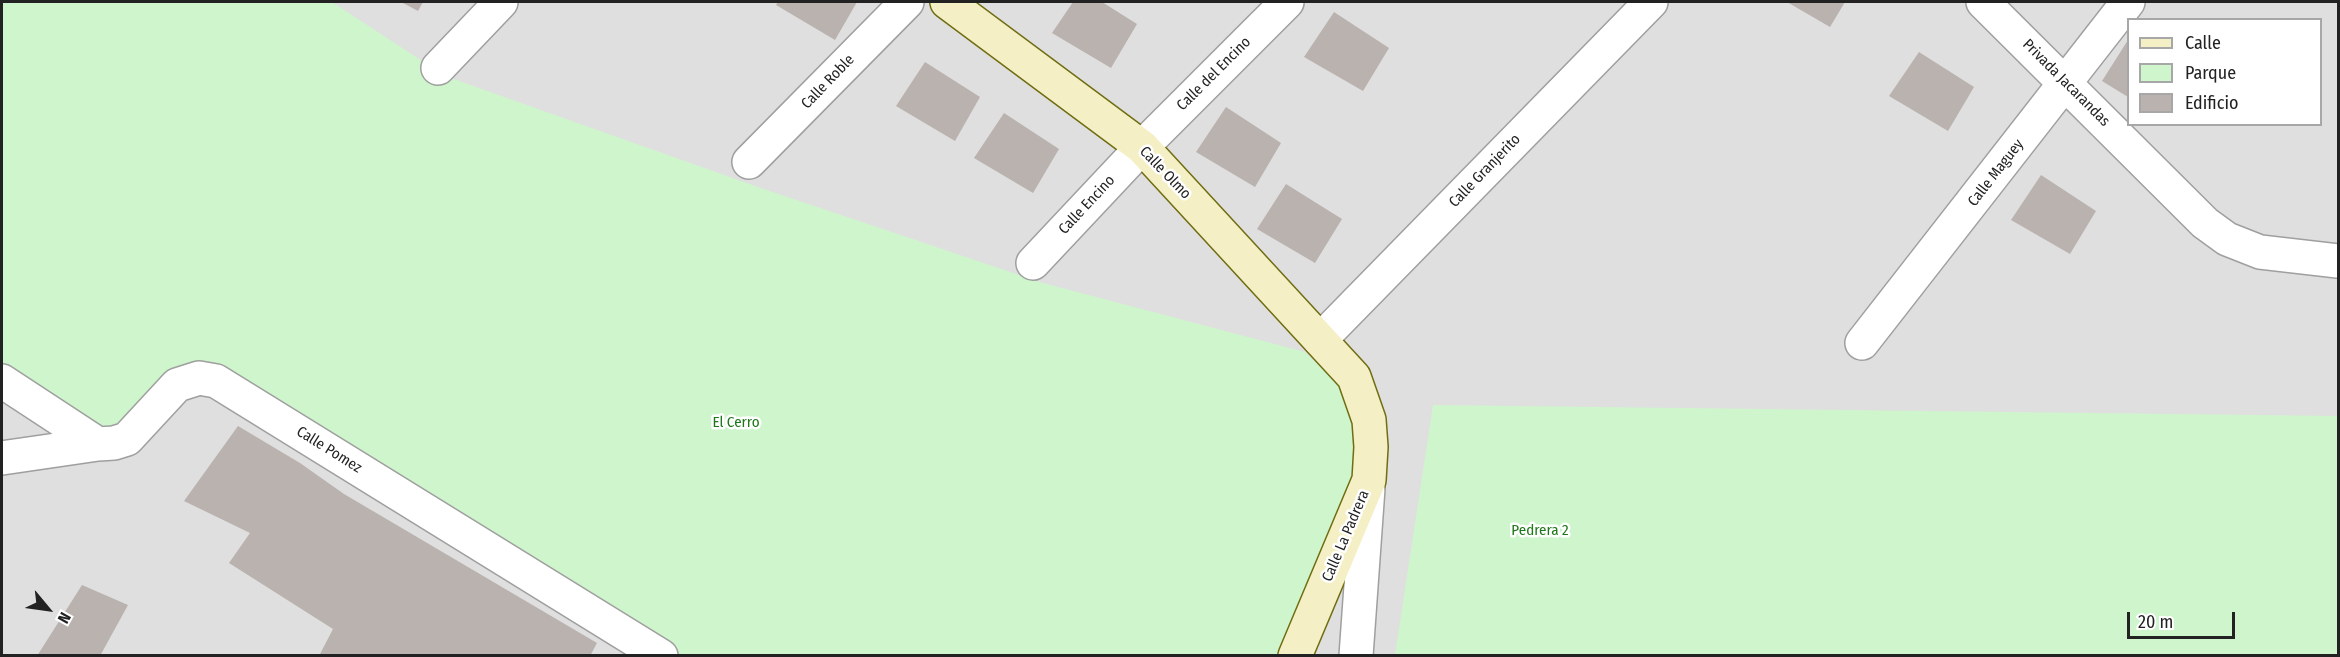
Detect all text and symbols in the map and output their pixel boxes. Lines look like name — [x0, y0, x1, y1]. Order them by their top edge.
legend — [2127, 18, 2322, 126]
text: Calle — [2185, 32, 2221, 54]
street label: Calle del Encino — [1173, 33, 1255, 115]
street label: Privada Jacarandas — [2019, 36, 2113, 130]
street label: Calle Roble — [798, 51, 858, 113]
text: Parque — [2185, 62, 2236, 84]
text: Edificio — [2185, 92, 2238, 114]
street label: Calle Granjerito — [1446, 131, 1524, 211]
street label: Calle Maguey — [1964, 136, 2028, 210]
street label: Calle Olmo — [1136, 143, 1194, 203]
street label: Calle Encino — [1055, 172, 1119, 238]
park label: El Cerro — [712, 414, 760, 432]
street label: Calle Pomez — [293, 423, 365, 477]
street label: Calle La Padrera — [1319, 488, 1373, 584]
park label: Pedrera 2 — [1511, 522, 1569, 540]
north arrow — [18, 579, 78, 639]
scale bar — [2130, 600, 2238, 638]
text: N — [54, 609, 75, 627]
text: 20 m — [2138, 611, 2173, 633]

